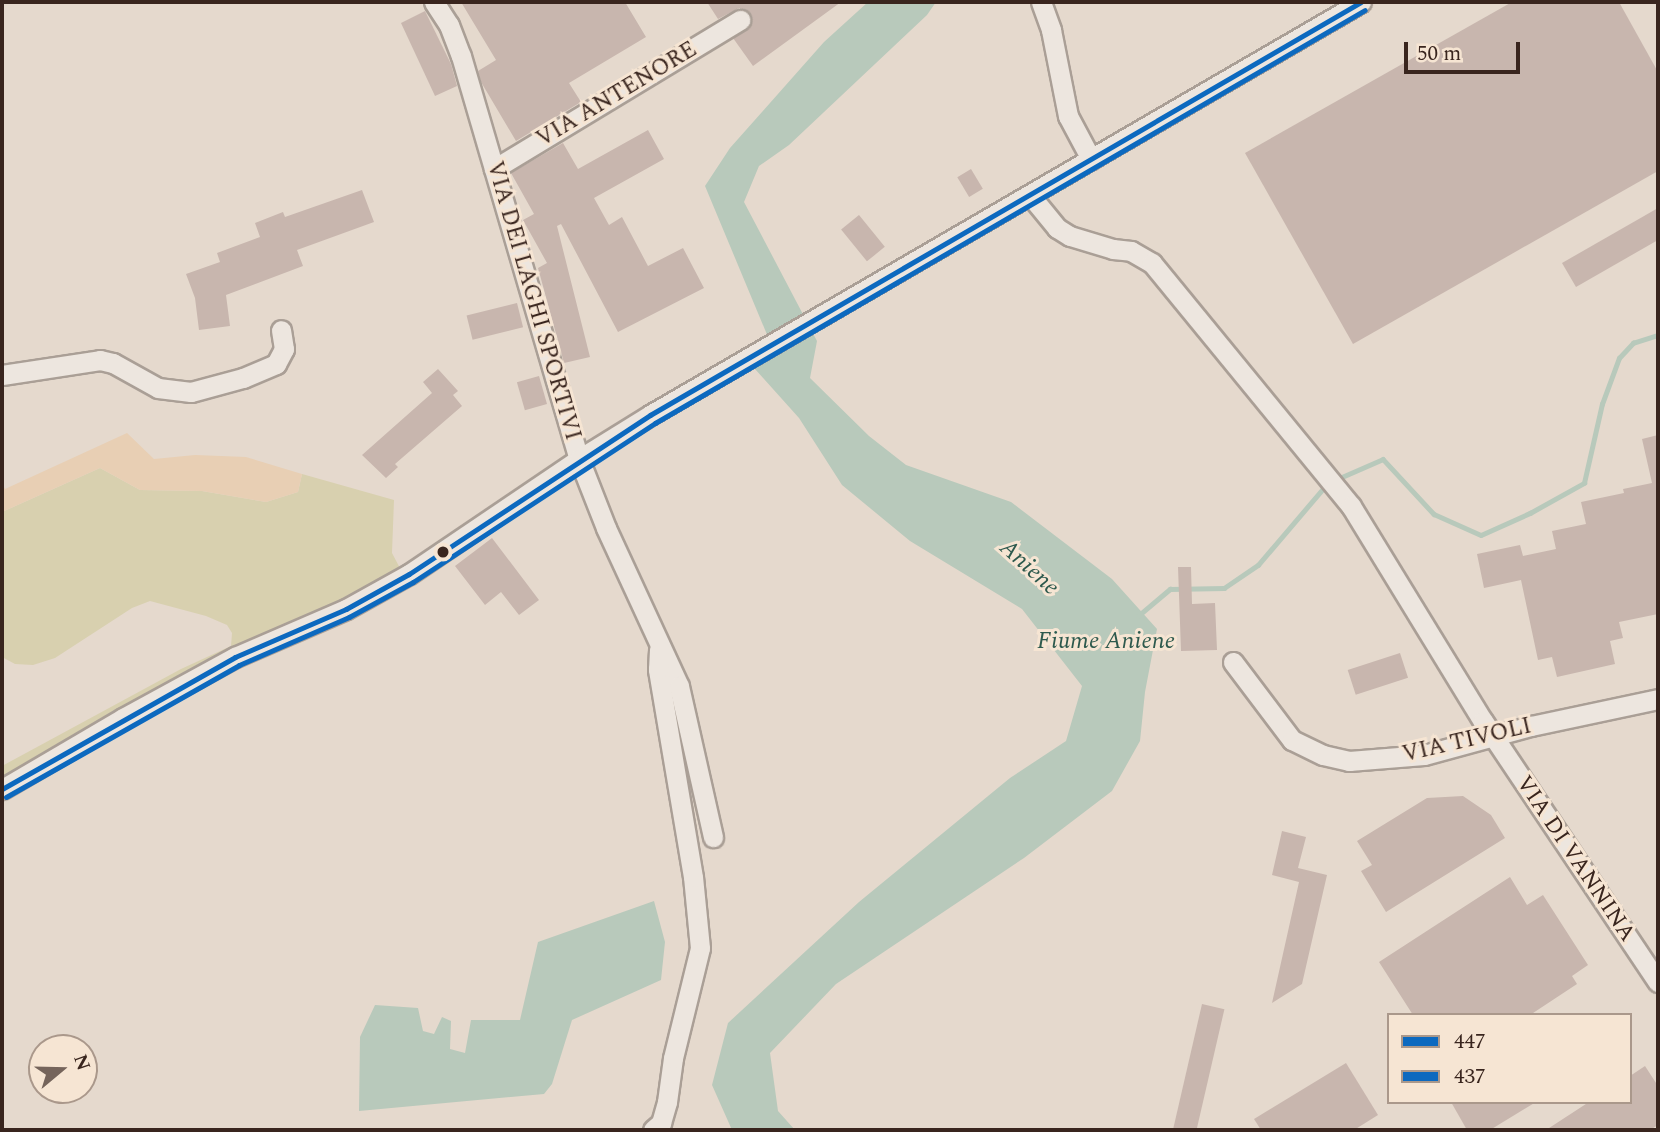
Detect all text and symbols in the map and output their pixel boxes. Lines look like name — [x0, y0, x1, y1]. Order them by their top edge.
scale bar — [1408, 28, 1524, 72]
street label: VIA ANTENORE — [532, 36, 702, 154]
text: 50 m — [1417, 38, 1461, 70]
street label: VIA DEI LAGHI SPORTIVI — [480, 158, 586, 444]
water label: Aniene — [993, 534, 1065, 602]
unlabelled marker — [436, 545, 450, 559]
water label: Fiume Aniene — [1037, 628, 1175, 656]
street label: VIA TIVOLI — [1400, 713, 1534, 769]
street label: VIA DI VANNINA — [1509, 771, 1641, 947]
legend — [1387, 1013, 1632, 1104]
text: 447 — [1454, 1026, 1486, 1058]
north arrow — [28, 1034, 98, 1104]
text: N — [65, 1051, 98, 1075]
text: 437 — [1454, 1061, 1486, 1093]

